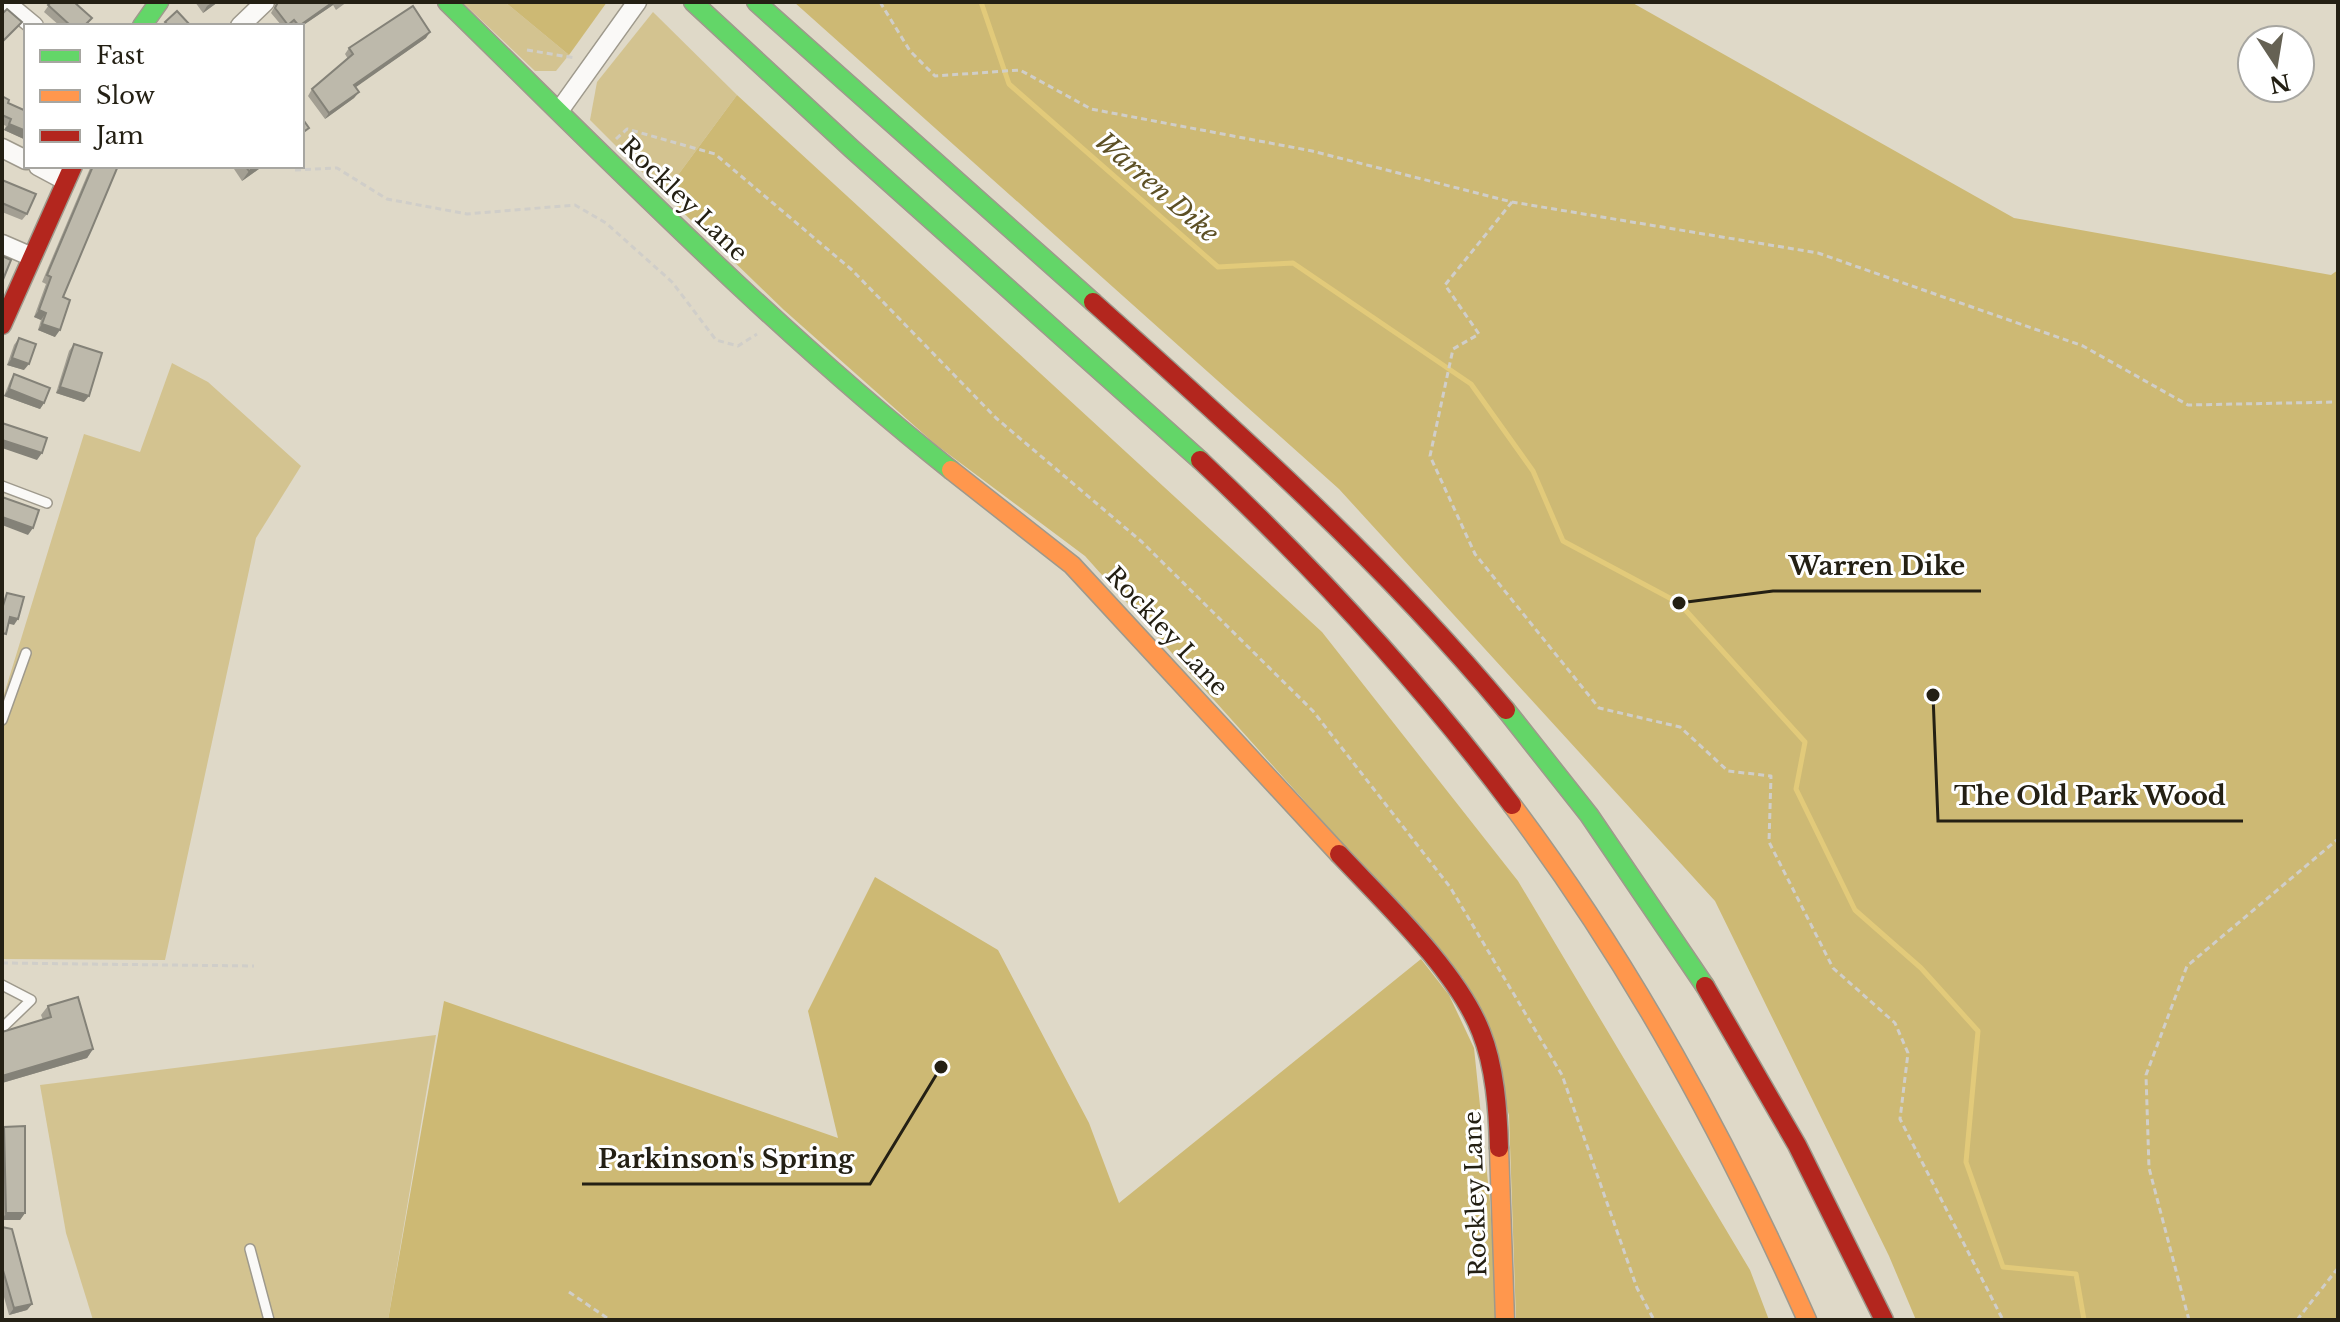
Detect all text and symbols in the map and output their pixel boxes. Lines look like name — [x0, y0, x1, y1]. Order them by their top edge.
legend — [24, 24, 304, 168]
north arrow — [2236, 24, 2316, 104]
text: Fast — [96, 41, 144, 70]
text: N — [2267, 68, 2293, 98]
text: Slow — [96, 81, 155, 110]
text: Jam — [93, 121, 144, 150]
water label: Warren Dike — [1089, 125, 1225, 249]
street label: Rockley Lane — [614, 131, 754, 267]
callout: Warren Dike — [1773, 541, 1981, 591]
text: Warren Dike — [1788, 550, 1965, 582]
street label: Rockley Lane — [1100, 560, 1234, 702]
callout: The Old Park Wood — [1938, 771, 2243, 821]
text: The Old Park Wood — [1954, 780, 2226, 812]
street label: Rockley Lane — [1458, 1111, 1492, 1277]
callout: Parkinson's Spring — [582, 1134, 870, 1184]
text: Parkinson's Spring — [598, 1143, 855, 1175]

